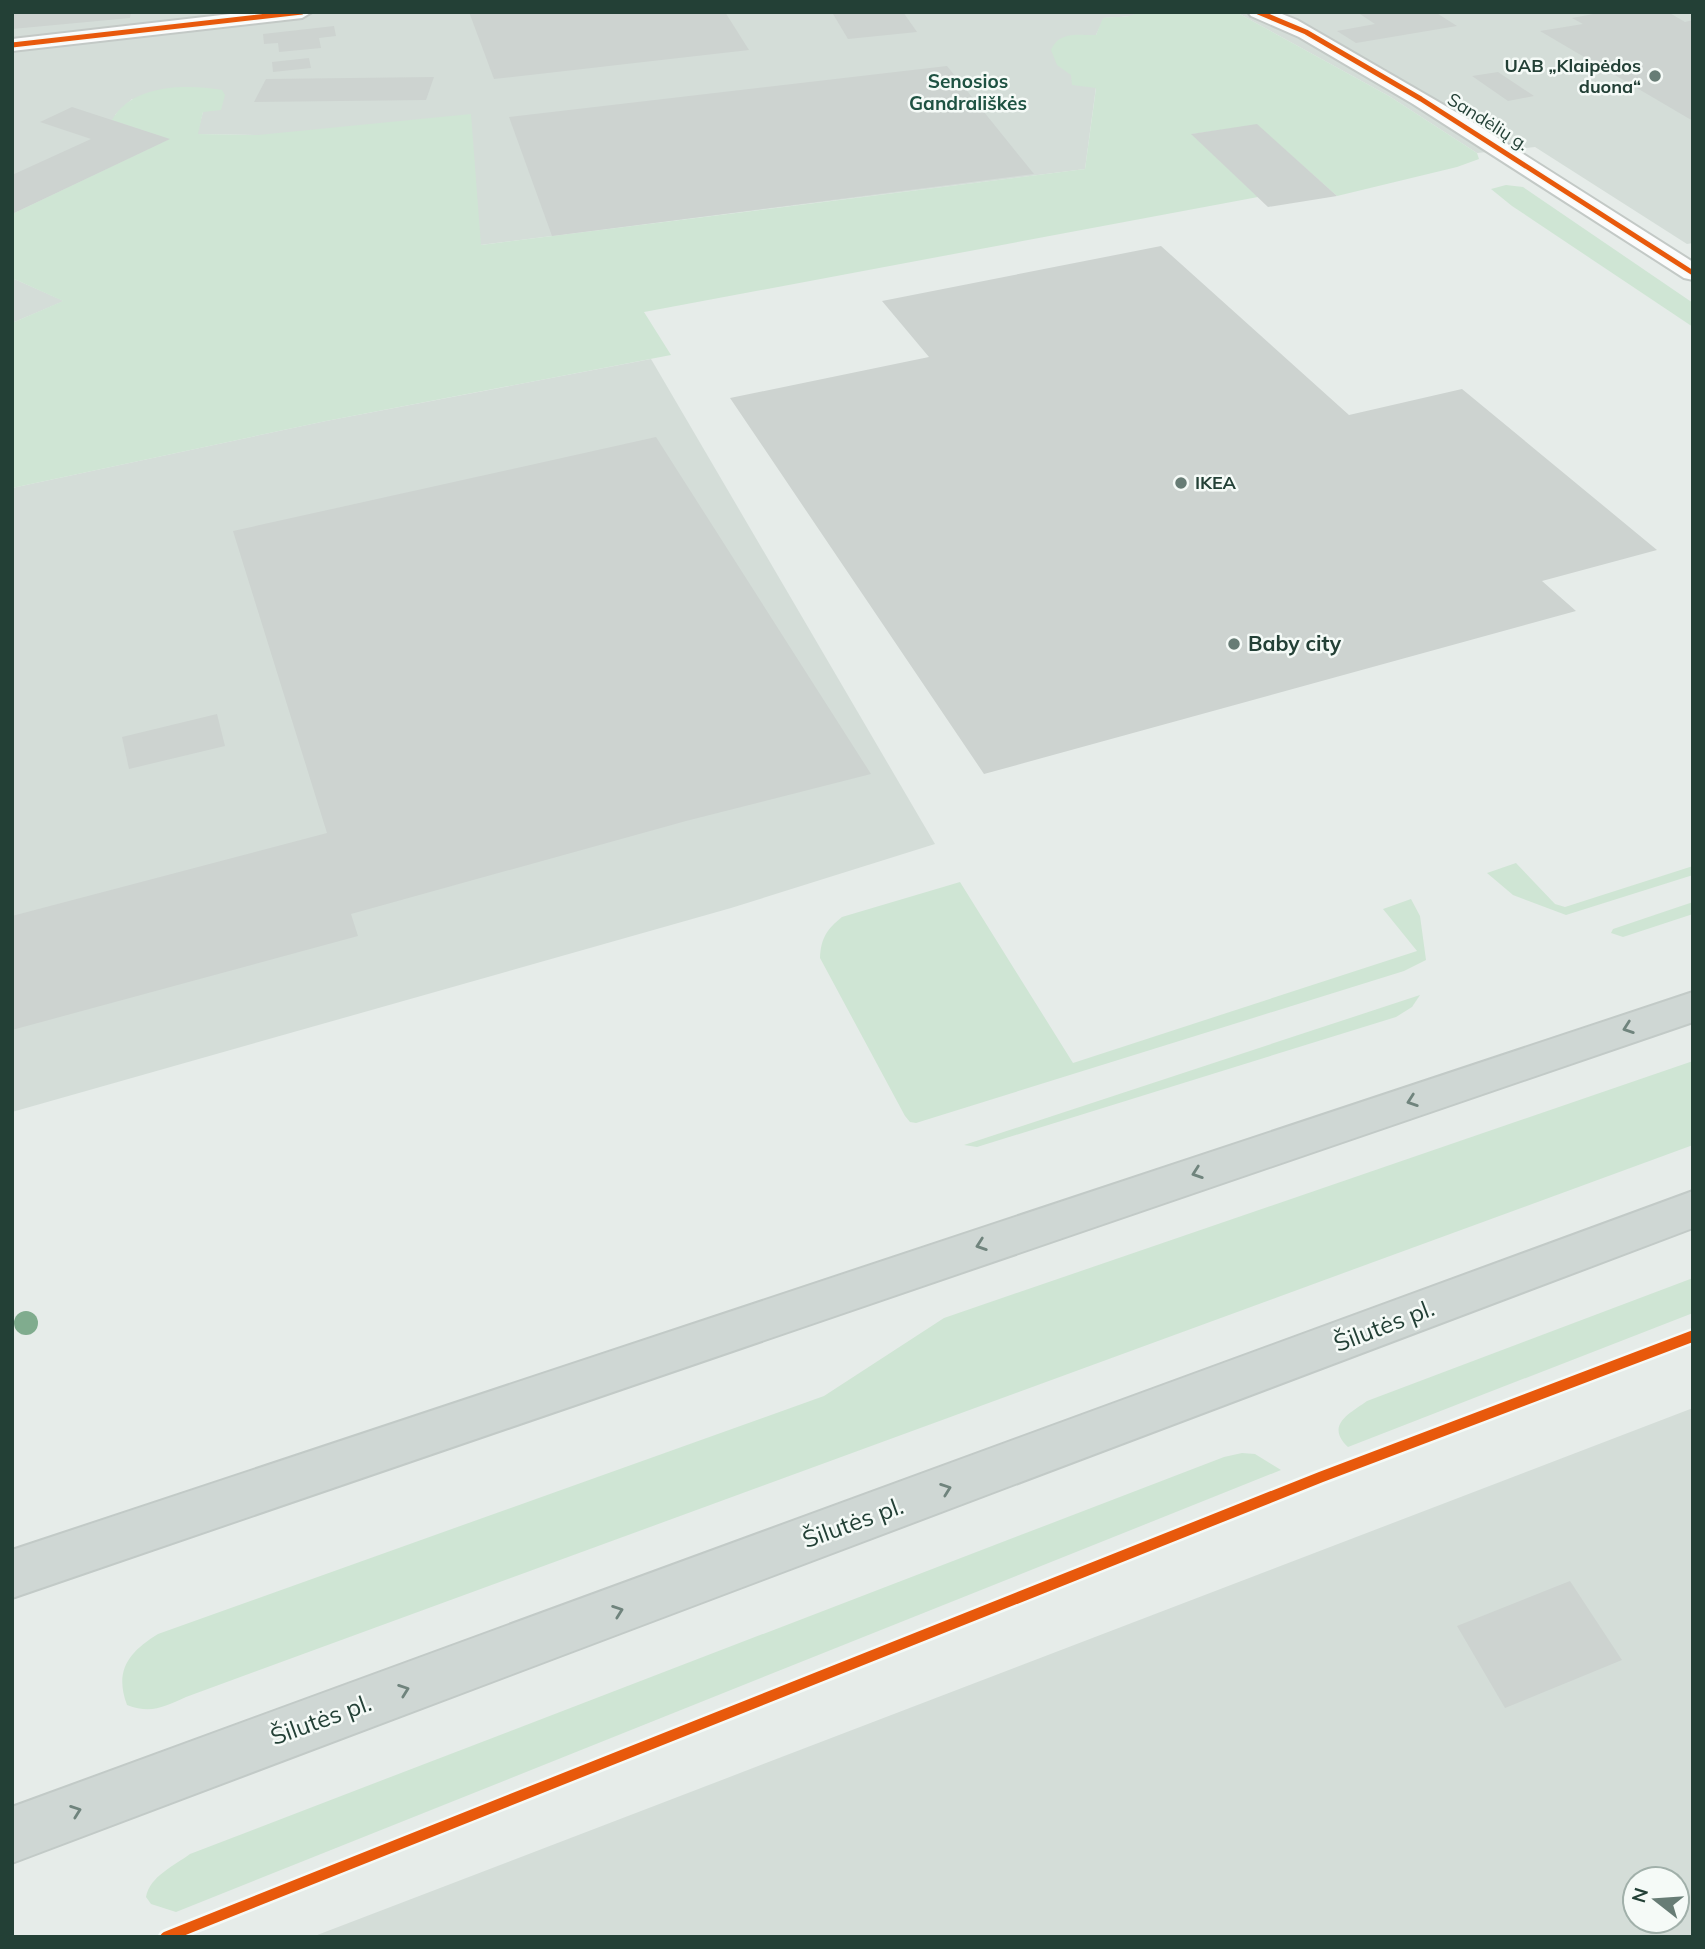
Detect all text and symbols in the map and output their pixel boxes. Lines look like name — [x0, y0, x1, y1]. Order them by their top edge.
place label: UAB „Klaipėdos duona“ — [1504, 54, 1641, 98]
marker: UAB „Klaipėdos duona“ — [1647, 68, 1663, 84]
district label: Senosios Gandrališkės — [909, 69, 1027, 115]
street label: Sandėlių g. — [1443, 88, 1533, 156]
place label: IKEA — [1195, 471, 1237, 494]
marker: IKEA — [1173, 475, 1189, 491]
place label: Baby city — [1248, 630, 1342, 656]
marker: Baby city — [1226, 636, 1242, 652]
one-way arrow — [1622, 1020, 1634, 1035]
one-way arrow — [1407, 1093, 1419, 1107]
one-way arrow — [1191, 1165, 1203, 1179]
one-way arrow — [975, 1237, 987, 1252]
street label: Šilutės pl. — [1329, 1292, 1438, 1358]
one-way arrow — [939, 1483, 951, 1497]
street label: Šilutės pl. — [798, 1490, 907, 1554]
one-way arrow — [611, 1605, 623, 1619]
one-way arrow — [398, 1684, 410, 1698]
street label: Šilutės pl. — [266, 1687, 375, 1751]
one-way arrow — [70, 1805, 82, 1819]
north arrow — [1621, 1865, 1691, 1935]
text: N — [1626, 1885, 1653, 1905]

